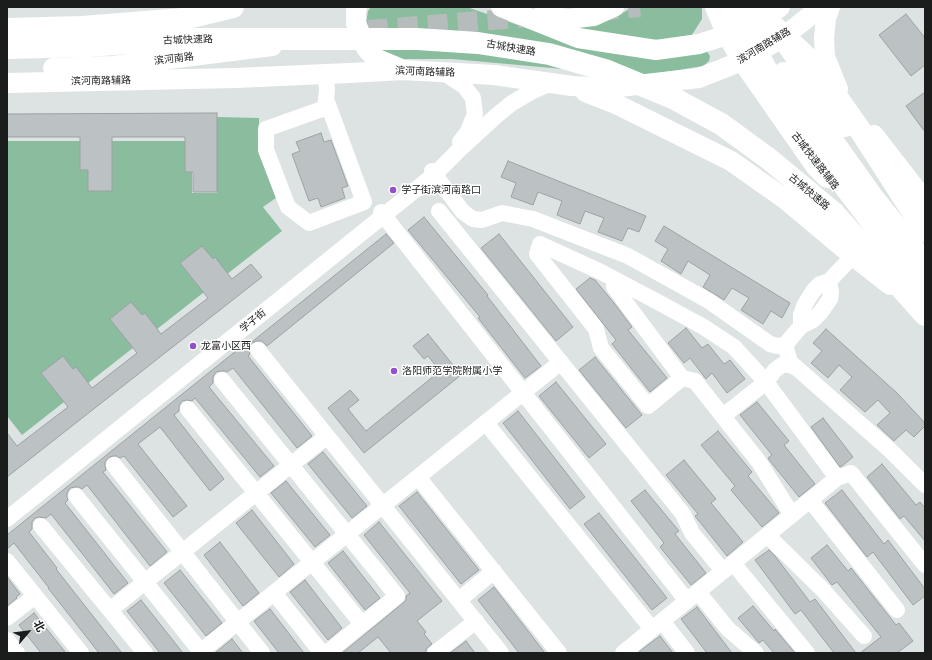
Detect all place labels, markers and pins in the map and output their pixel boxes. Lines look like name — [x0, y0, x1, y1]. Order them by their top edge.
place label: 学子街滨河南路口 — [401, 184, 481, 196]
marker: 学子街滨河南路口 — [388, 185, 398, 195]
place label: 龙富小区西 — [201, 340, 251, 352]
marker: 龙富小区西 — [188, 341, 198, 351]
place label: 洛阳师范学院附属小学 — [402, 365, 502, 377]
marker: 洛阳师范学院附属小学 — [389, 366, 399, 376]

